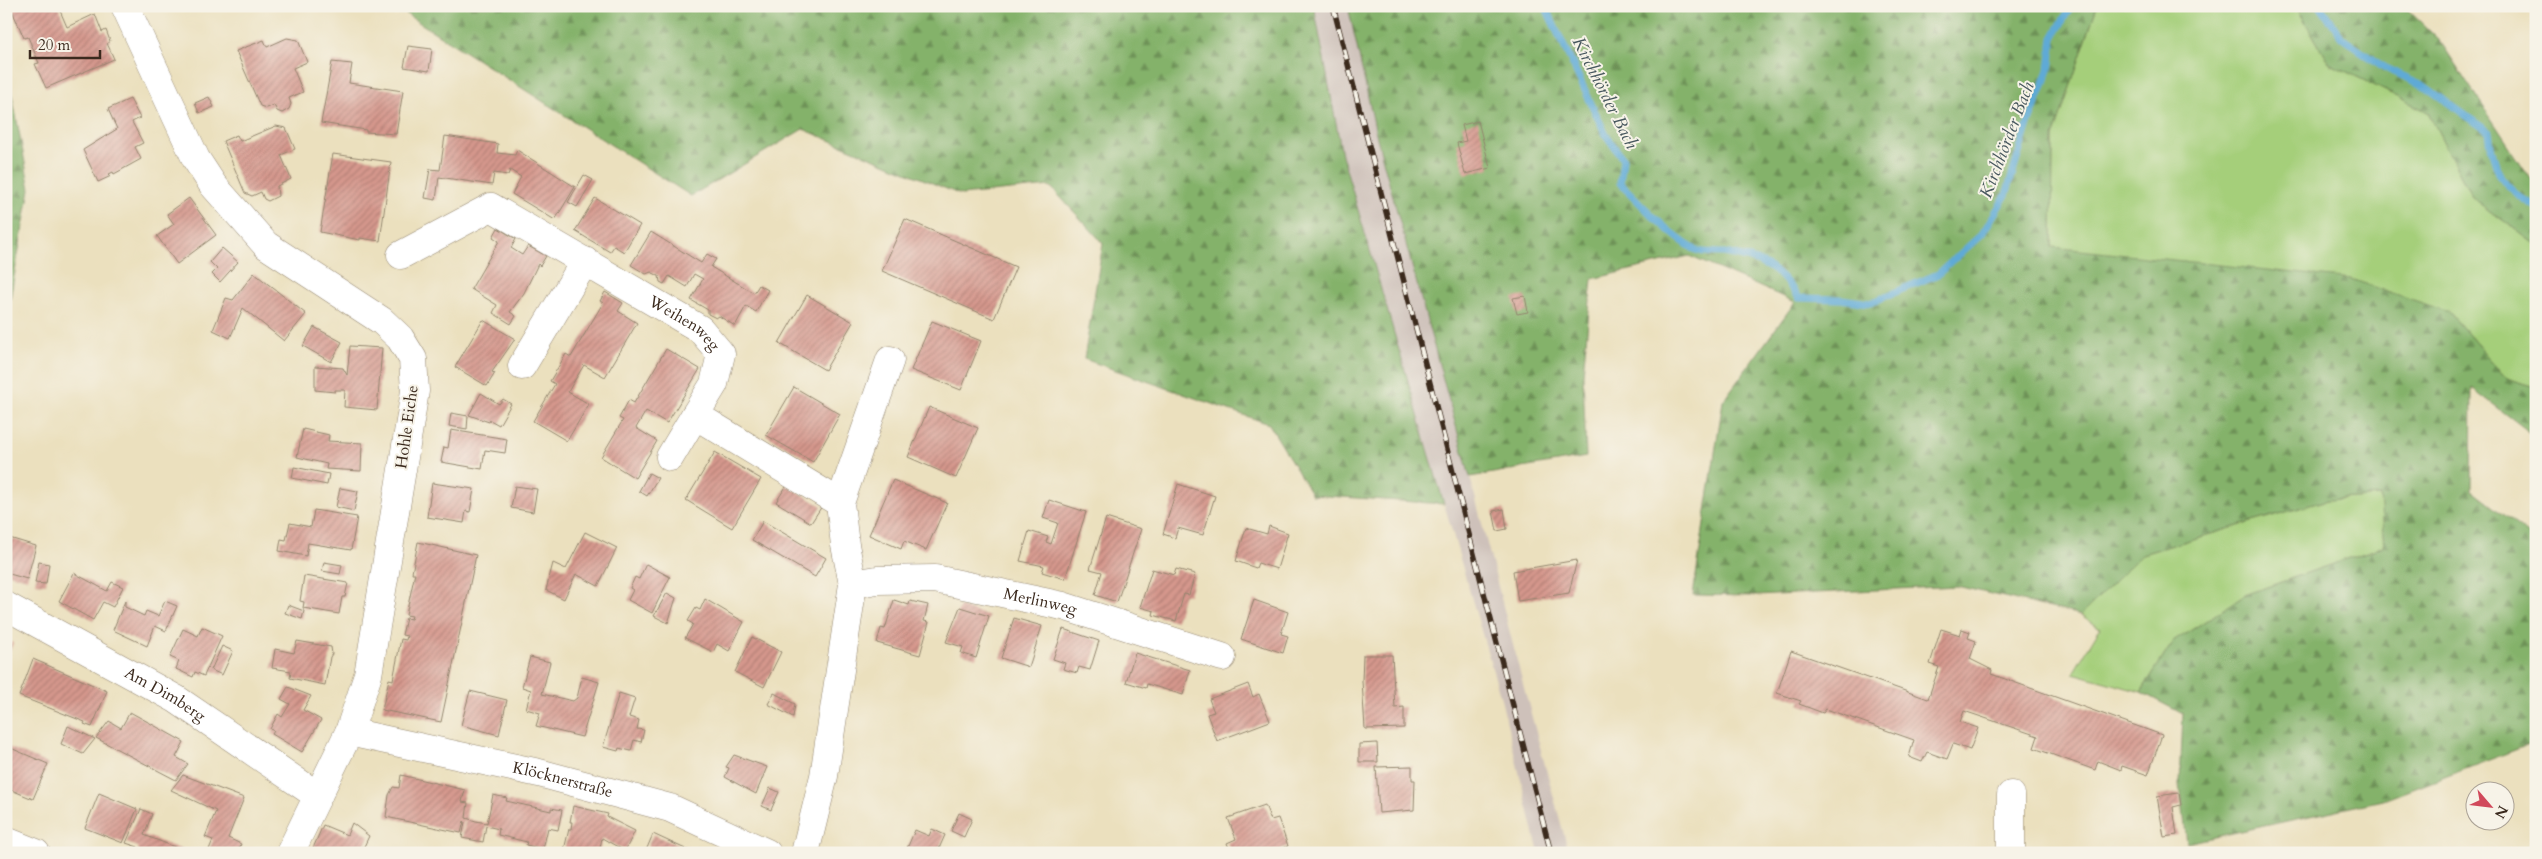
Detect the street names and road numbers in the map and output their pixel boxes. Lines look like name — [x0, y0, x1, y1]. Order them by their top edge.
street label: Weihenweg — [644, 290, 725, 356]
street label: Hohle Eiche — [390, 384, 424, 470]
street label: Merlinweg — [1001, 583, 1080, 621]
street label: Am Dimberg — [121, 662, 210, 727]
street label: Klöcknerstraße — [511, 757, 615, 803]

